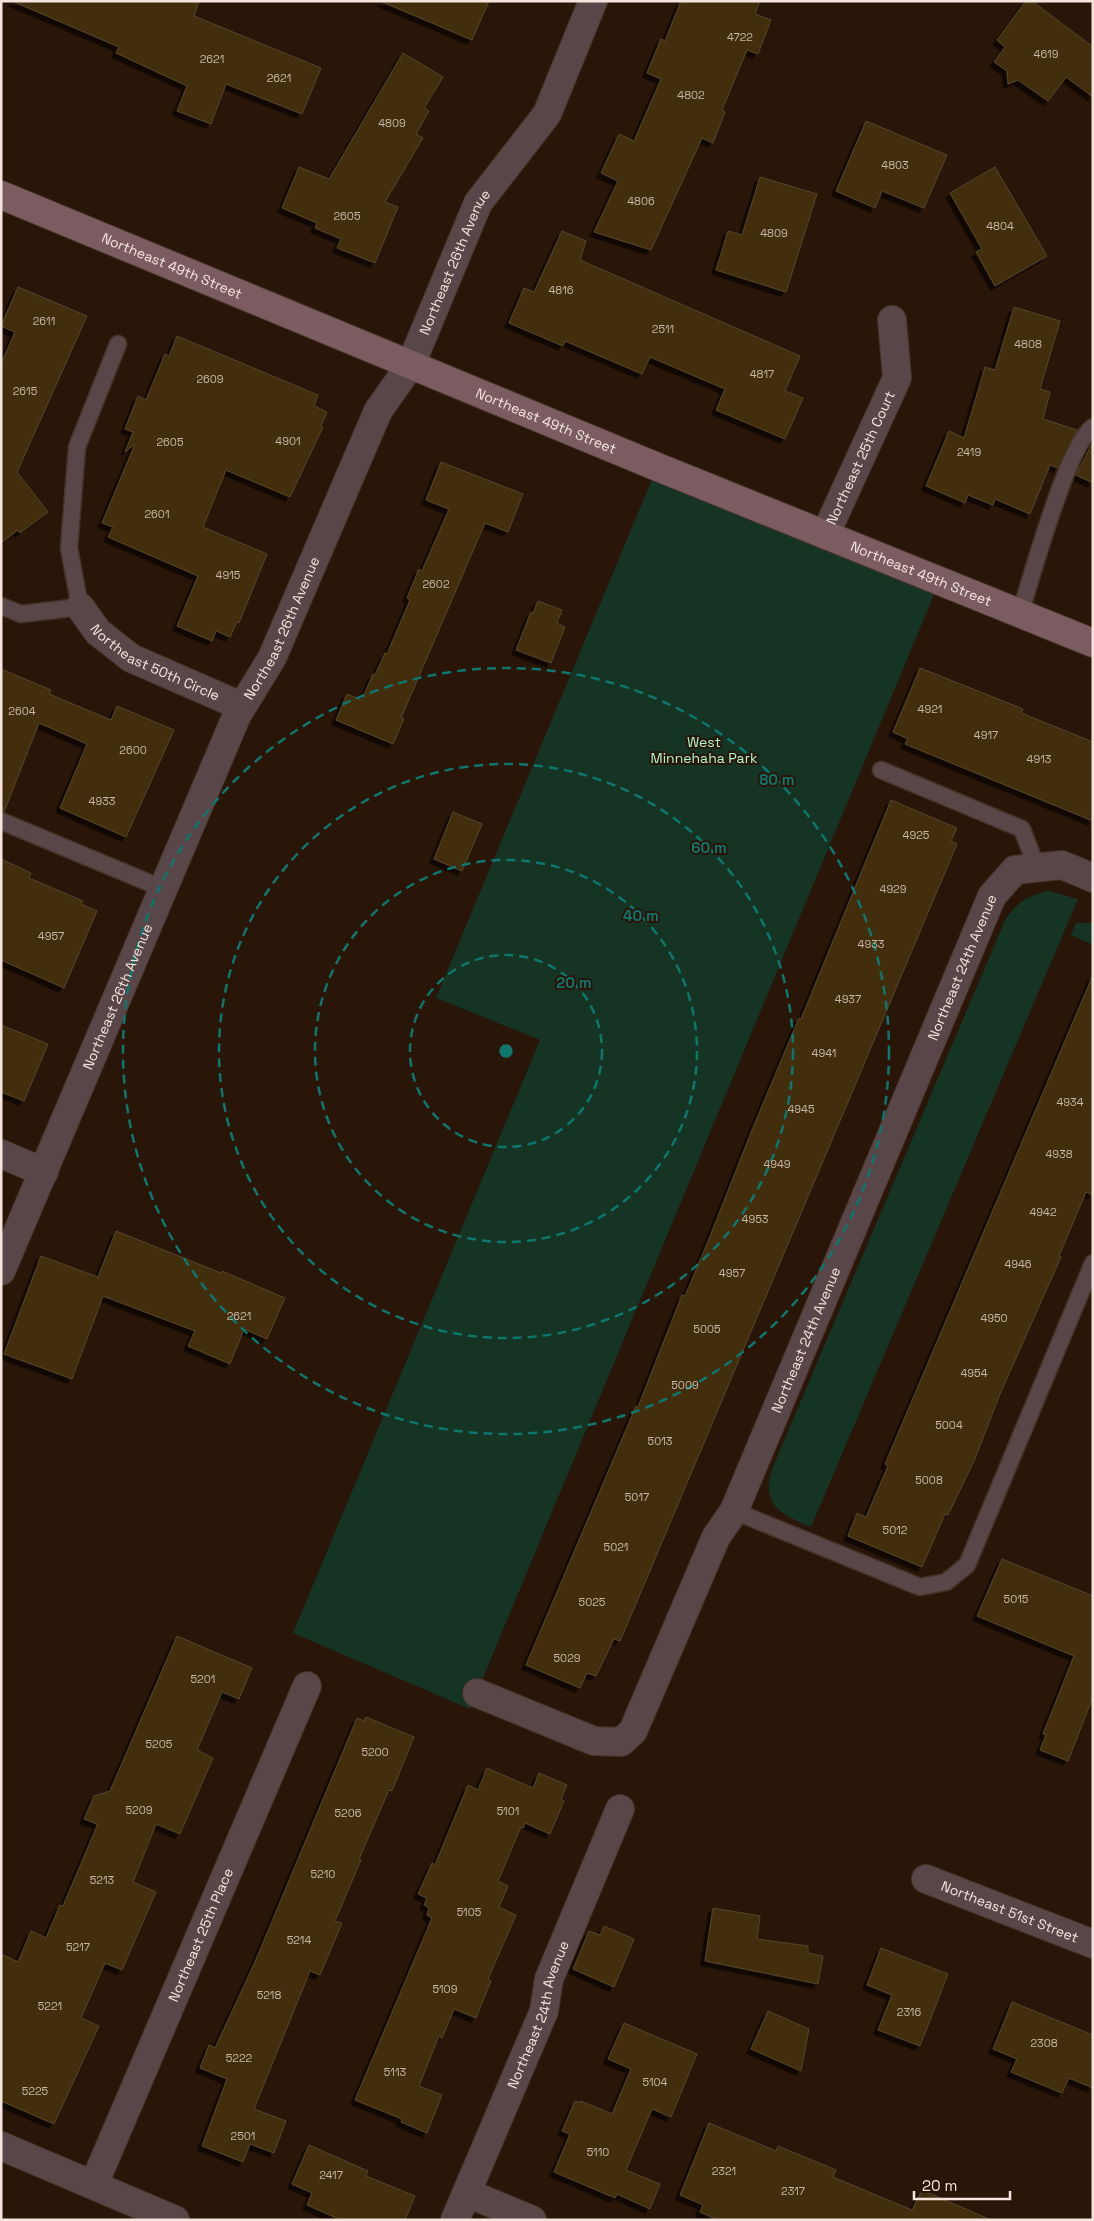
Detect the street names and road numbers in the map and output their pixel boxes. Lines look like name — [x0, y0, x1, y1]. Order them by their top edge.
street label: Northeast 26th Avenue — [415, 186, 494, 337]
street label: Northeast 49th Street — [99, 229, 245, 303]
street label: Northeast 49th Street — [473, 384, 619, 458]
street label: Northeast 25th Court — [822, 388, 899, 528]
street label: Northeast 49th Street — [848, 537, 994, 610]
street label: Northeast 26th Avenue — [240, 554, 323, 703]
street label: Northeast 50th Circle — [86, 621, 223, 705]
street label: Northeast 24th Avenue — [923, 892, 1001, 1043]
street label: Northeast 26th Avenue — [79, 921, 156, 1072]
street label: Northeast 24th Avenue — [767, 1264, 844, 1416]
street label: Northeast 25th Place — [164, 1865, 237, 2004]
street label: Northeast 51st Street — [939, 1877, 1081, 1947]
street label: Northeast 24th Avenue — [503, 1938, 573, 2091]

